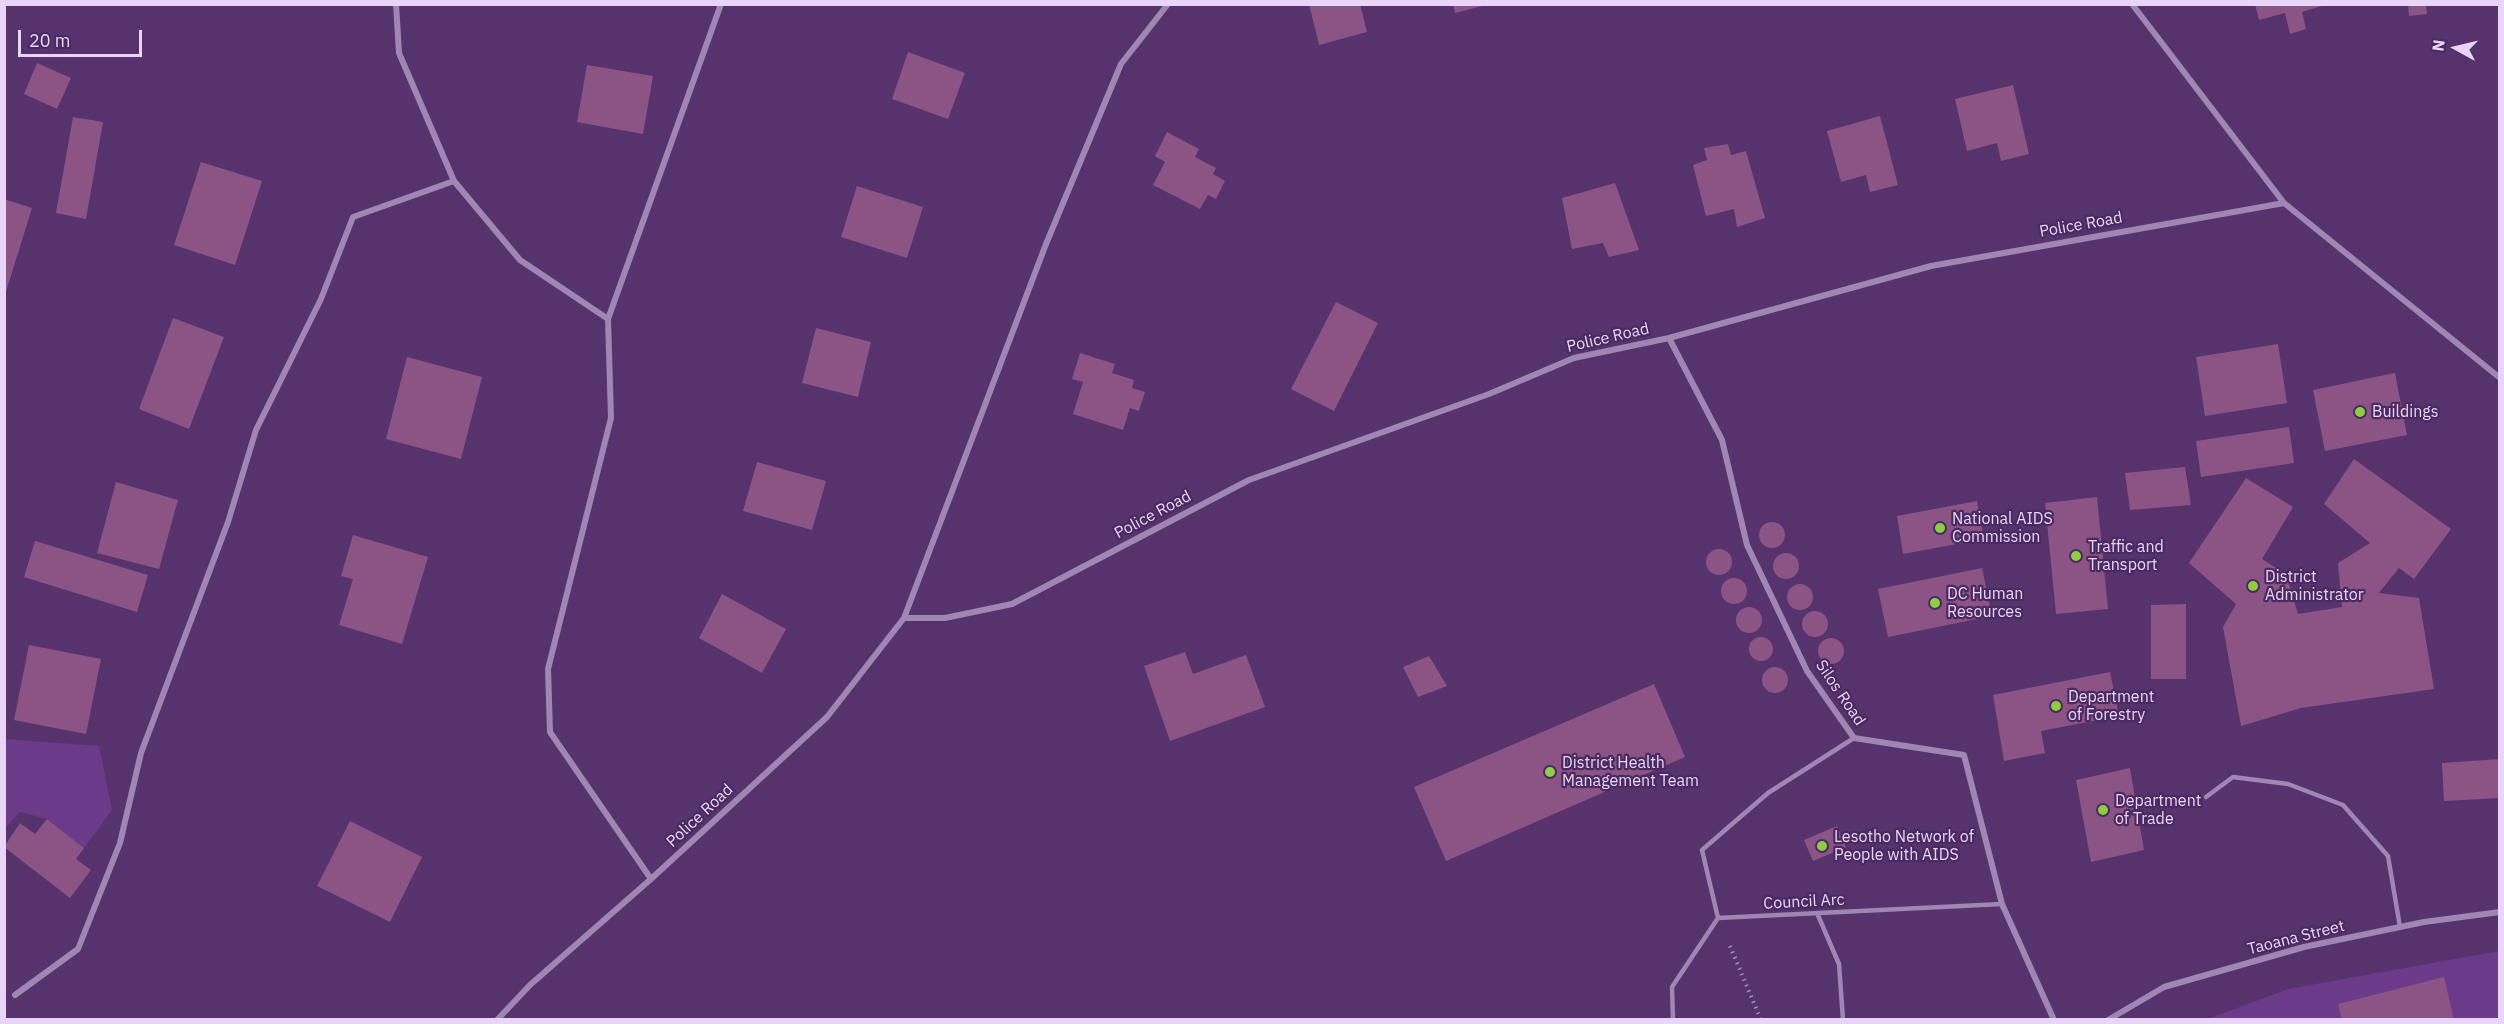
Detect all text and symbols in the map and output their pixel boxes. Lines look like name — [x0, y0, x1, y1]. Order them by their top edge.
scale bar — [21, 18, 146, 56]
north arrow — [2426, 18, 2486, 78]
text: 20 m — [29, 29, 71, 52]
text: N — [2427, 38, 2449, 53]
street label: Police Road — [2038, 208, 2124, 242]
street label: Police Road — [1565, 319, 1651, 357]
place label: Buildings — [2372, 402, 2438, 422]
marker: Buildings — [2353, 405, 2367, 419]
street label: Police Road — [1111, 487, 1195, 543]
place label: National AIDS Commission — [1952, 509, 2053, 547]
marker: National AIDS Commission — [1933, 521, 1947, 535]
place label: Traffic and Transport — [2088, 537, 2164, 575]
marker: Traffic and Transport — [2069, 549, 2083, 563]
place label: District Administrator — [2265, 567, 2364, 605]
marker: District Administrator — [2246, 579, 2260, 593]
place label: DC Human Resources — [1947, 584, 2023, 622]
marker: DC Human Resources — [1928, 596, 1942, 610]
street label: Silos Road — [1811, 657, 1869, 729]
place label: Department of Forestry — [2068, 687, 2154, 725]
marker: Department of Forestry — [2049, 699, 2063, 713]
place label: District Health Management Team — [1562, 753, 1699, 791]
marker: District Health Management Team — [1543, 765, 1557, 779]
street label: Police Road — [663, 780, 737, 852]
place label: Department of Trade — [2115, 791, 2201, 829]
marker: Department of Trade — [2096, 803, 2110, 817]
place label: Lesotho Network of People with AIDS — [1834, 827, 1974, 865]
marker: Lesotho Network of People with AIDS — [1815, 839, 1829, 853]
street label: Council Arc — [1763, 890, 1845, 914]
street label: Taoana Street — [2245, 917, 2347, 959]

